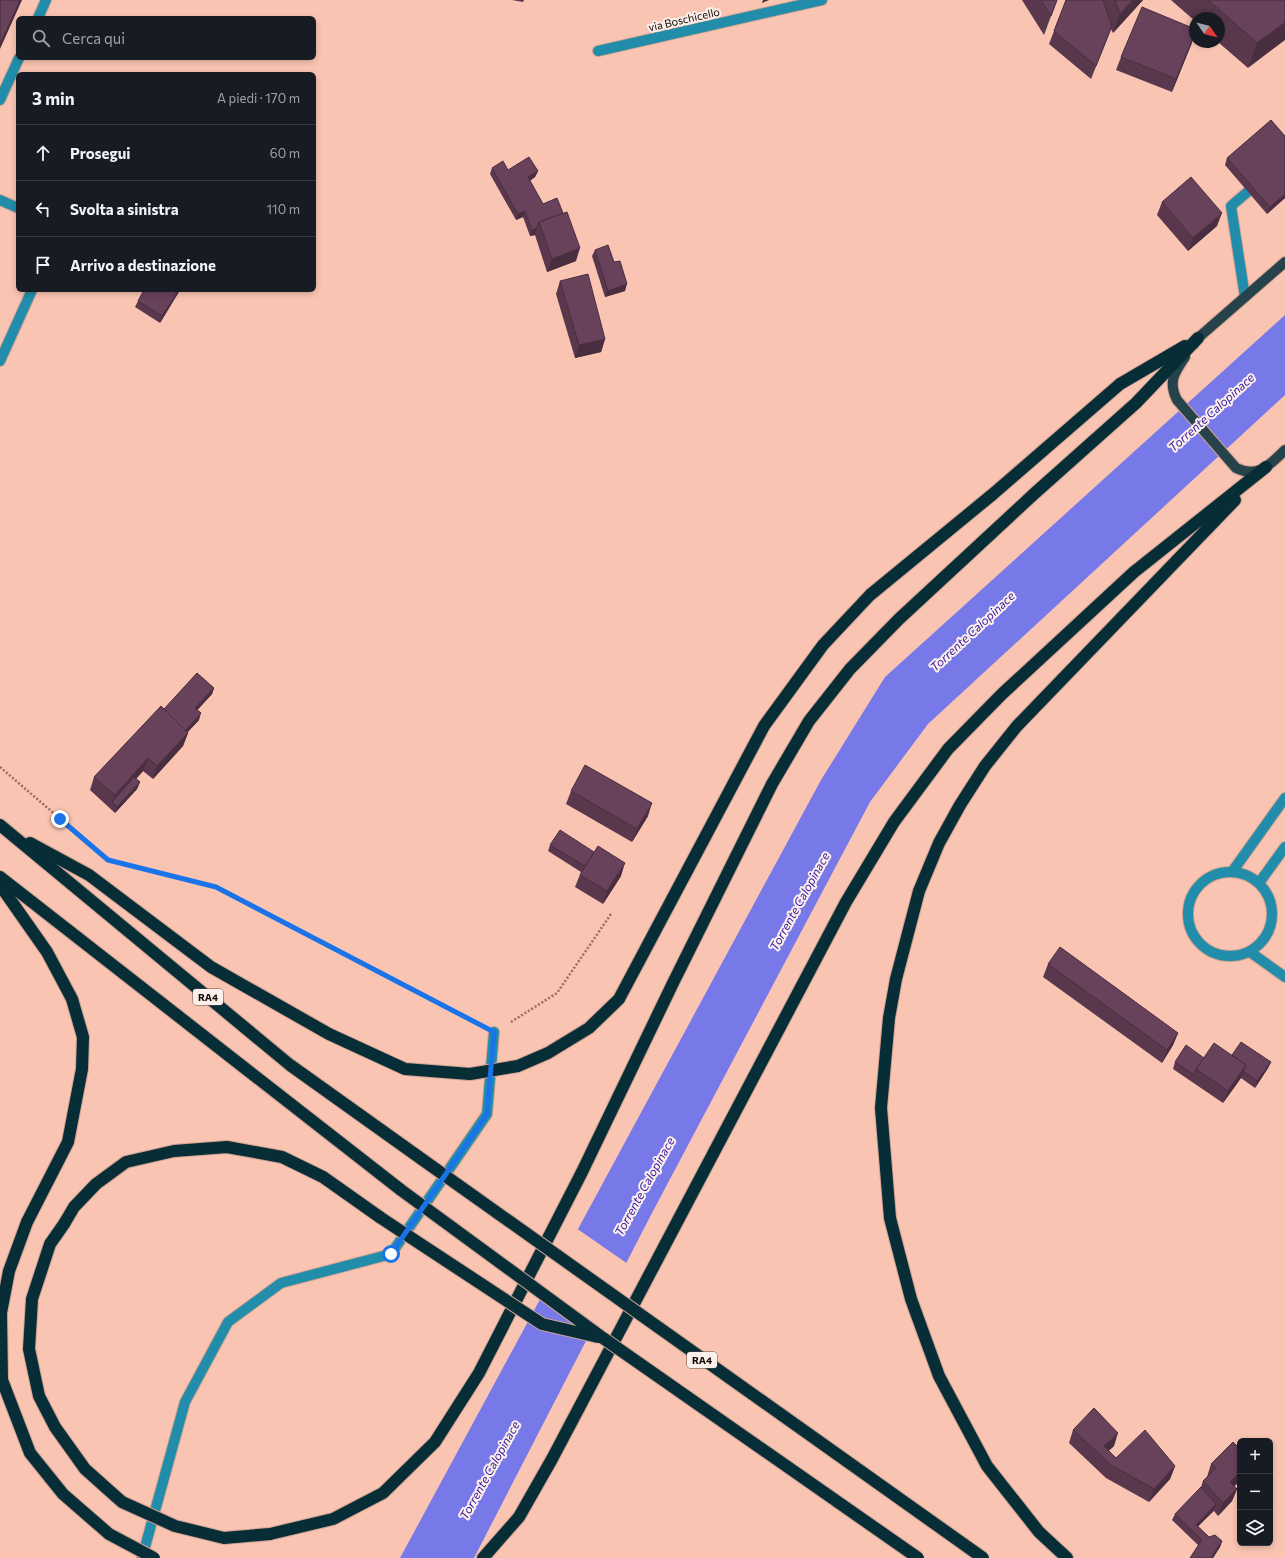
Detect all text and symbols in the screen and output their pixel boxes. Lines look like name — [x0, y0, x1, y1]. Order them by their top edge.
street label: via Boschicello — [647, 4, 721, 34]
north arrow — [1189, 12, 1225, 48]
search box — [16, 16, 316, 60]
icon: search — [30, 27, 52, 49]
text: Cerca qui — [62, 29, 125, 47]
text: 3 min — [32, 88, 75, 109]
text: A piedi · 170 m — [217, 90, 300, 106]
icon: ahead — [32, 142, 54, 164]
text: Prosegui — [70, 144, 130, 162]
text: 60 m — [270, 145, 300, 161]
icon: left — [32, 198, 54, 220]
text: Svolta a sinistra — [70, 200, 179, 218]
text: 110 m — [267, 201, 300, 217]
icon: arrive — [32, 254, 54, 276]
text: Arrivo a destinazione — [70, 256, 216, 274]
water label: Torrente Calopinace — [1165, 369, 1257, 454]
water label: Torrente Calopinace — [927, 588, 1018, 674]
route end — [51, 810, 69, 828]
water label: Torrente Calopinace — [766, 849, 832, 953]
road number: RA4 — [193, 989, 223, 1005]
water label: Torrente Calopinace — [611, 1134, 677, 1238]
route start — [382, 1245, 400, 1263]
road number: RA4 — [687, 1352, 717, 1368]
water label: Torrente Calopinace — [456, 1418, 522, 1522]
map controls — [1237, 1438, 1273, 1546]
button: + — [1237, 1438, 1273, 1474]
button: − — [1237, 1474, 1273, 1510]
button: layers — [1237, 1510, 1273, 1546]

